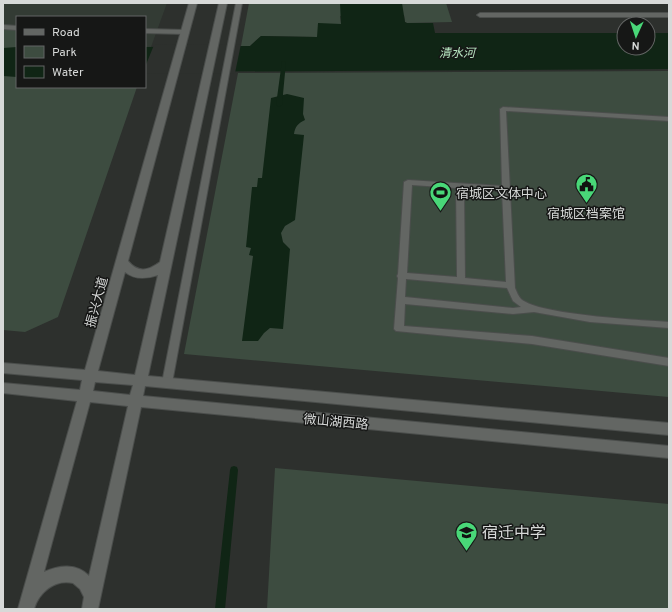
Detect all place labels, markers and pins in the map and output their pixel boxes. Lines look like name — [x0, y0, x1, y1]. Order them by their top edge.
public building icon: 宿城区档案馆 — [573, 172, 599, 205]
sports icon: 宿城区文体中心 — [427, 180, 453, 213]
place label: 宿城区文体中心 — [456, 186, 547, 203]
place label: 宿城区档案馆 — [547, 206, 625, 223]
school or university icon: 宿迁中学 — [453, 519, 479, 552]
place label: 宿迁中学 — [482, 524, 546, 544]

